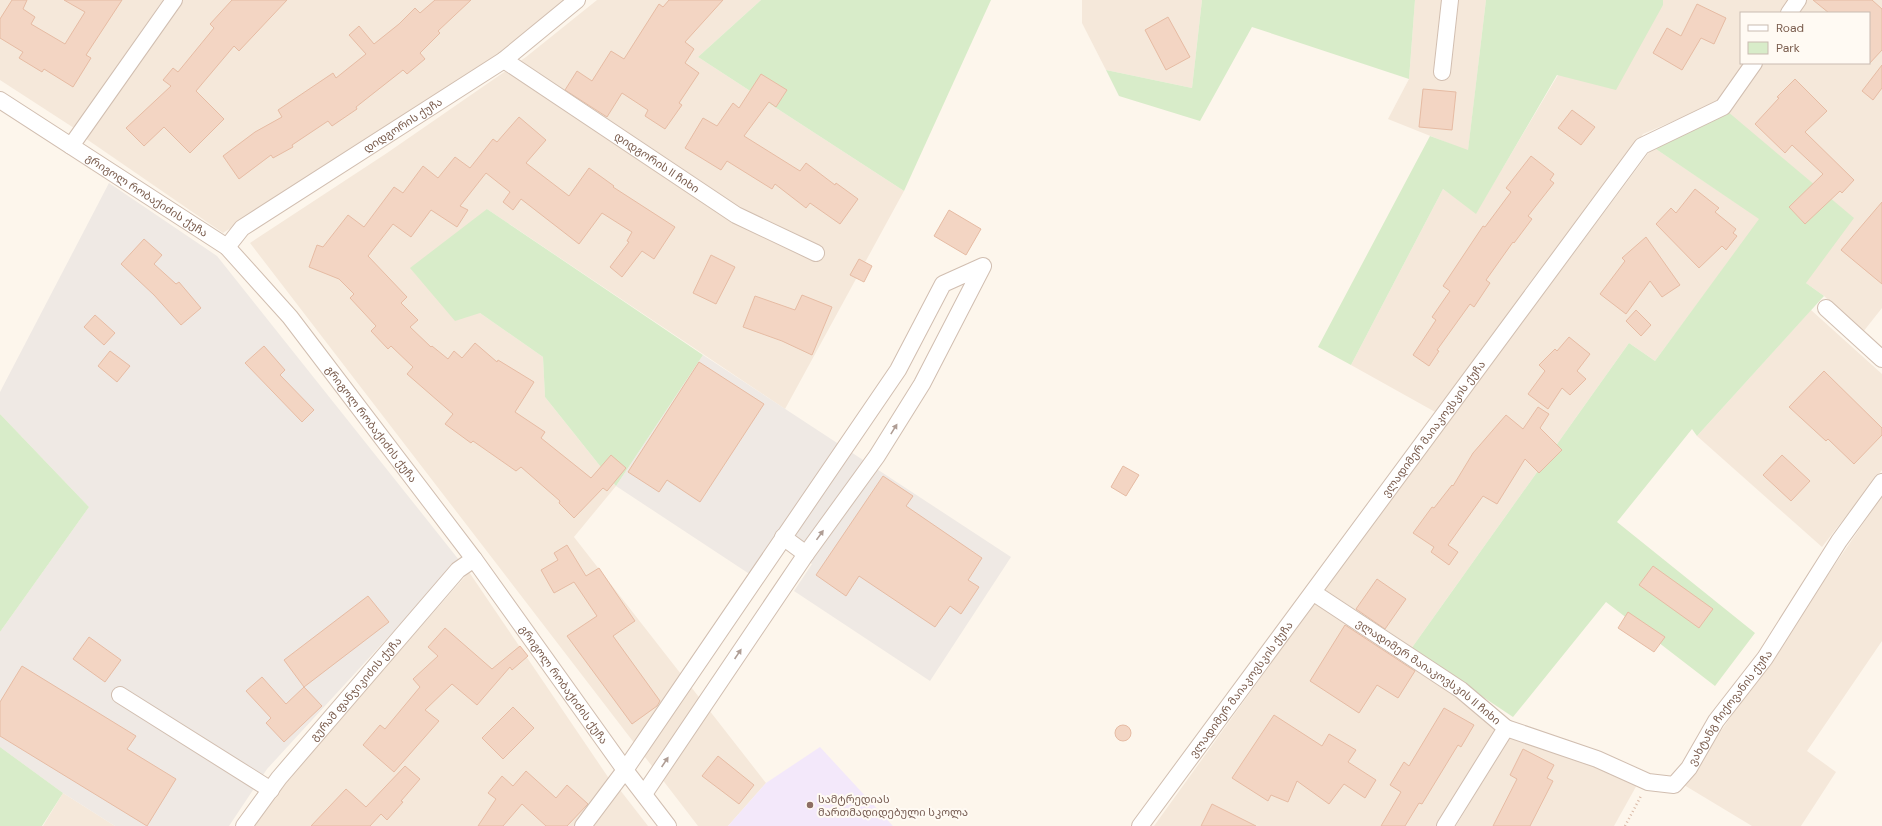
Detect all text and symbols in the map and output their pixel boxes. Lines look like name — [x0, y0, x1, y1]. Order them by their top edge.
legend — [1740, 12, 1870, 64]
text: Road — [1776, 20, 1804, 36]
text: Park — [1776, 40, 1800, 56]
street label: დიდგორის ქუჩა — [360, 95, 445, 156]
street label: დიდგორის II ჩიხი — [612, 129, 702, 196]
street label: გრიგოლ რობაქიძის ქუჩა — [83, 150, 211, 240]
street label: ვლადიმერ მაიაკოვსკის ქუჩა — [1379, 358, 1488, 499]
street label: გრიგოლ რობაქიძის ქუჩა — [323, 363, 420, 485]
one-way arrow — [890, 424, 898, 434]
one-way arrow — [816, 530, 824, 541]
street label: ვლადიმერ მაიაკოვსკის II ჩიხი — [1354, 616, 1504, 728]
street label: ვლადიმერ მაიაკოვსკის ქუჩა — [1186, 618, 1296, 760]
street label: გრიგოლ რობაქიძის ქუჩა — [517, 622, 611, 747]
street label: გურამ ფანჯიკიძის ქუჩა — [307, 634, 404, 744]
street label: ვახტანგ ჩიქოვანის ქუჩა — [1685, 648, 1775, 768]
one-way arrow — [734, 649, 742, 659]
one-way arrow — [661, 757, 669, 767]
place label: სამტრედიას მართმადიდებული სკოლა — [818, 792, 968, 819]
marker: სამტრედიას მართმადიდებული სკოლა — [805, 800, 815, 810]

